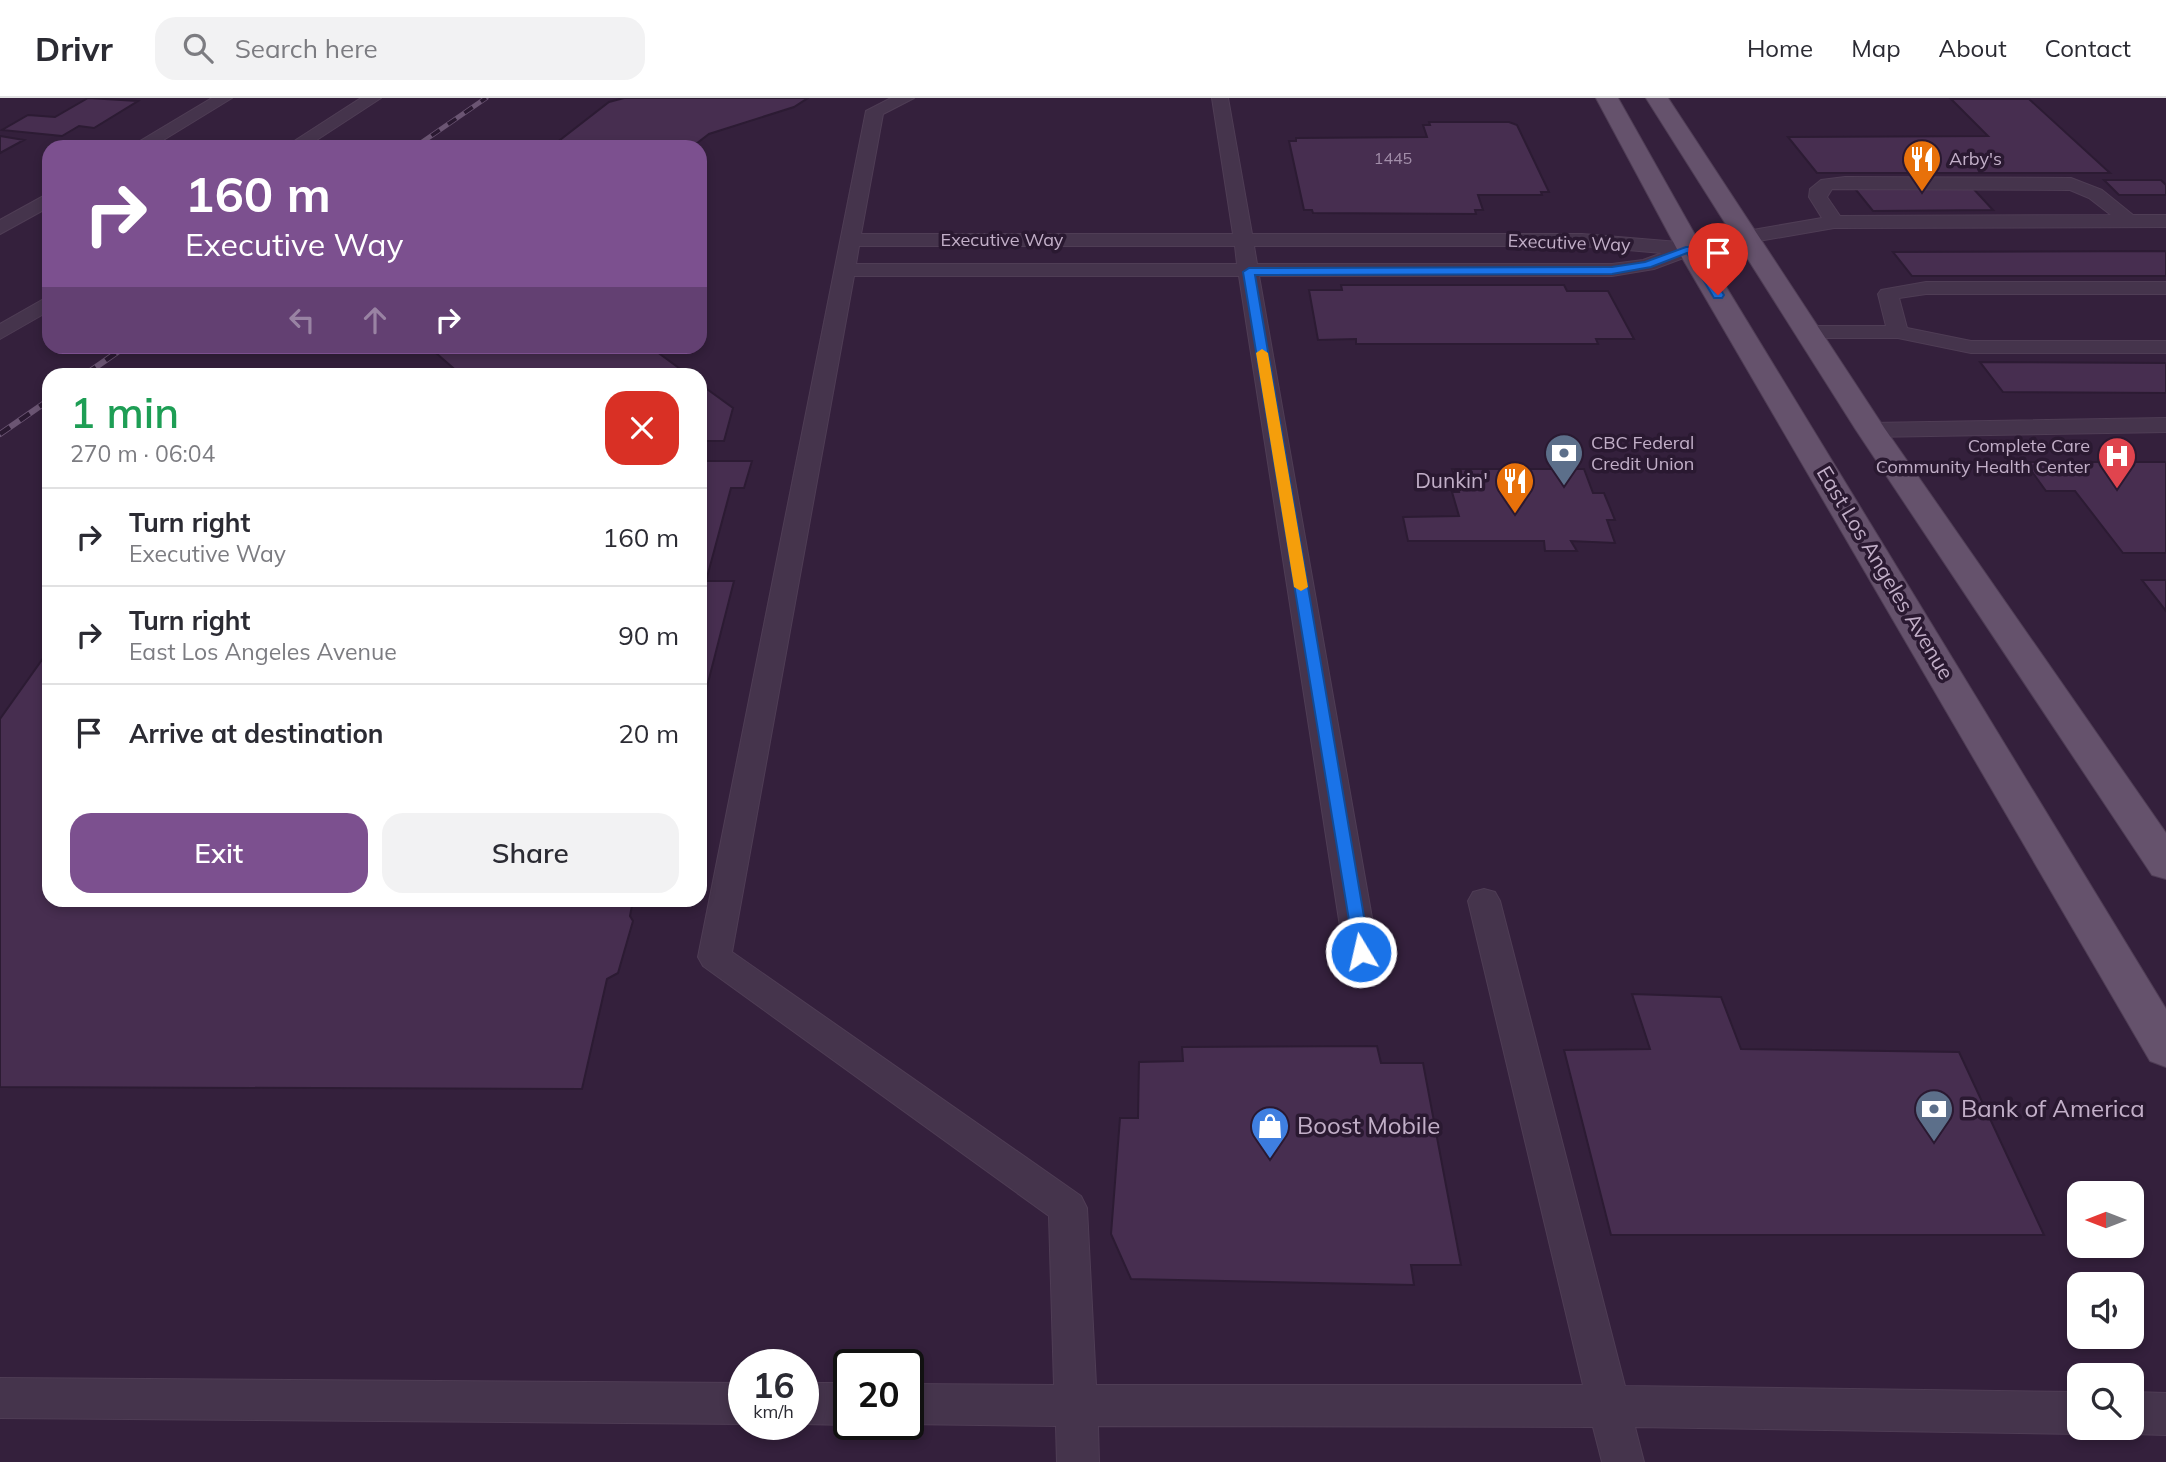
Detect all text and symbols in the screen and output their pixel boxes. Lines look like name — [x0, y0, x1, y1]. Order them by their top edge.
search box — [155, 17, 645, 80]
text: Drivr — [35, 28, 113, 69]
icon: search — [179, 29, 217, 67]
text: Search here — [235, 32, 378, 65]
text: Home — [1747, 33, 1813, 63]
text: Map — [1851, 33, 1901, 63]
text: About — [1939, 33, 2007, 63]
text: Contact — [2045, 33, 2131, 63]
restaurant icon: Arby's — [1901, 138, 1943, 193]
place label: Arby's — [1949, 147, 2002, 170]
house number: 1445 — [1374, 148, 1412, 168]
text: 160 m — [185, 163, 331, 224]
icon: right — [70, 168, 161, 259]
pin — [1688, 223, 1748, 295]
text: Executive Way — [185, 224, 403, 264]
street label: Executive Way — [941, 228, 1064, 251]
street label: Executive Way — [1507, 229, 1631, 256]
icon: arrive — [1699, 234, 1737, 272]
icon: left — [283, 301, 321, 339]
icon: ahead — [356, 301, 394, 339]
icon: right — [429, 301, 467, 339]
text: 1 min — [70, 386, 179, 439]
button: close — [605, 391, 679, 465]
place label: CBC Federal Credit Union — [1591, 431, 1694, 475]
bank icon: CBC Federal Credit Union — [1543, 432, 1585, 487]
place label: Complete Care Community Health Center — [1876, 434, 2090, 478]
hospital icon: Complete Care Community Health Center — [2096, 435, 2138, 490]
text: 270 m · 06:04 — [70, 439, 215, 468]
restaurant icon: Dunkin' — [1494, 460, 1536, 515]
street label: East Los Angeles Avenue — [1812, 461, 1960, 684]
place label: Dunkin' — [1415, 467, 1488, 493]
text: Turn right — [129, 506, 250, 539]
icon: right — [70, 518, 108, 556]
text: 160 m — [603, 521, 679, 554]
text: Executive Way — [129, 539, 286, 568]
text: Turn right — [129, 604, 250, 637]
icon: right — [70, 616, 108, 654]
text: 90 m — [618, 619, 679, 652]
text: East Los Angeles Avenue — [129, 637, 397, 666]
icon: arrive — [70, 714, 108, 752]
text: Arrive at destination — [129, 717, 384, 750]
text: 20 m — [618, 717, 679, 750]
button: Exit — [70, 813, 368, 893]
button: Share — [382, 813, 679, 893]
position arrow — [1324, 915, 1398, 989]
bank icon: Bank of America — [1913, 1088, 1955, 1143]
place label: Bank of America — [1961, 1093, 2145, 1123]
shop icon: Boost Mobile — [1249, 1105, 1291, 1160]
place label: Boost Mobile — [1297, 1110, 1440, 1140]
north arrow — [2067, 1181, 2144, 1258]
map controls — [2067, 1181, 2144, 1440]
button: sound — [2067, 1272, 2144, 1349]
speed limit sign: 20 — [833, 1349, 924, 1440]
text: 16 — [752, 1363, 795, 1407]
button: search — [2067, 1363, 2144, 1440]
text: km/h — [753, 1400, 794, 1423]

